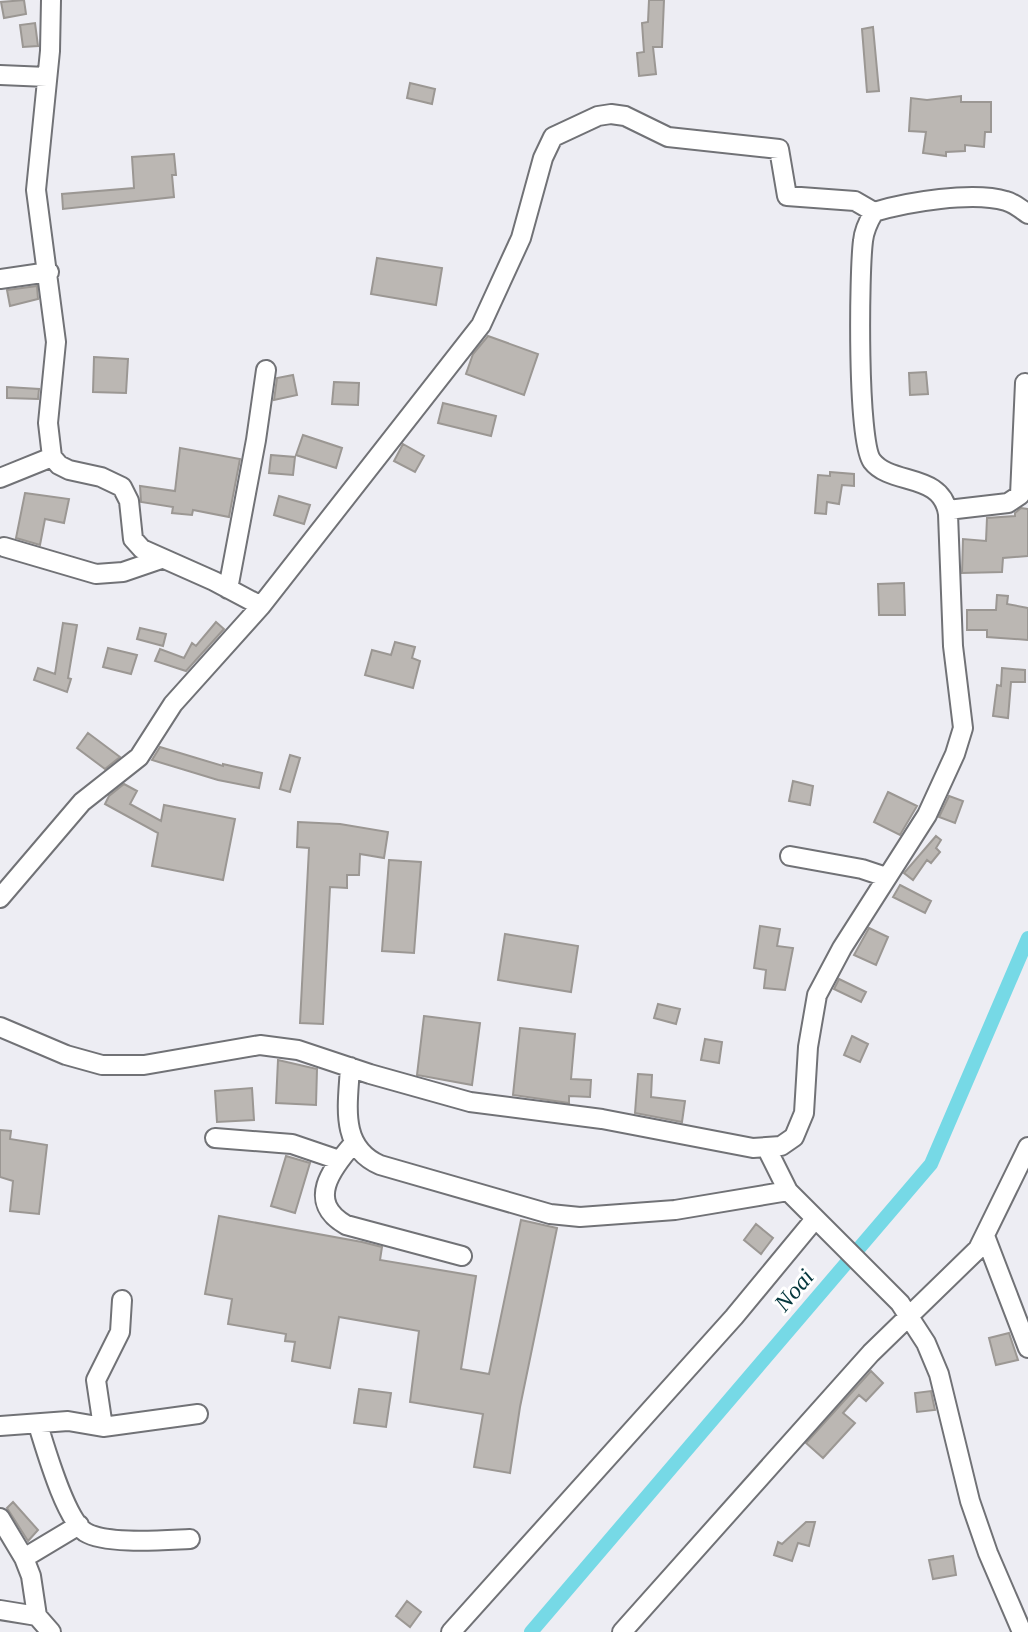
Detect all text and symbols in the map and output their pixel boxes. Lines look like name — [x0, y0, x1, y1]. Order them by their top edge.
water label: Noai — [768, 1264, 819, 1317]

